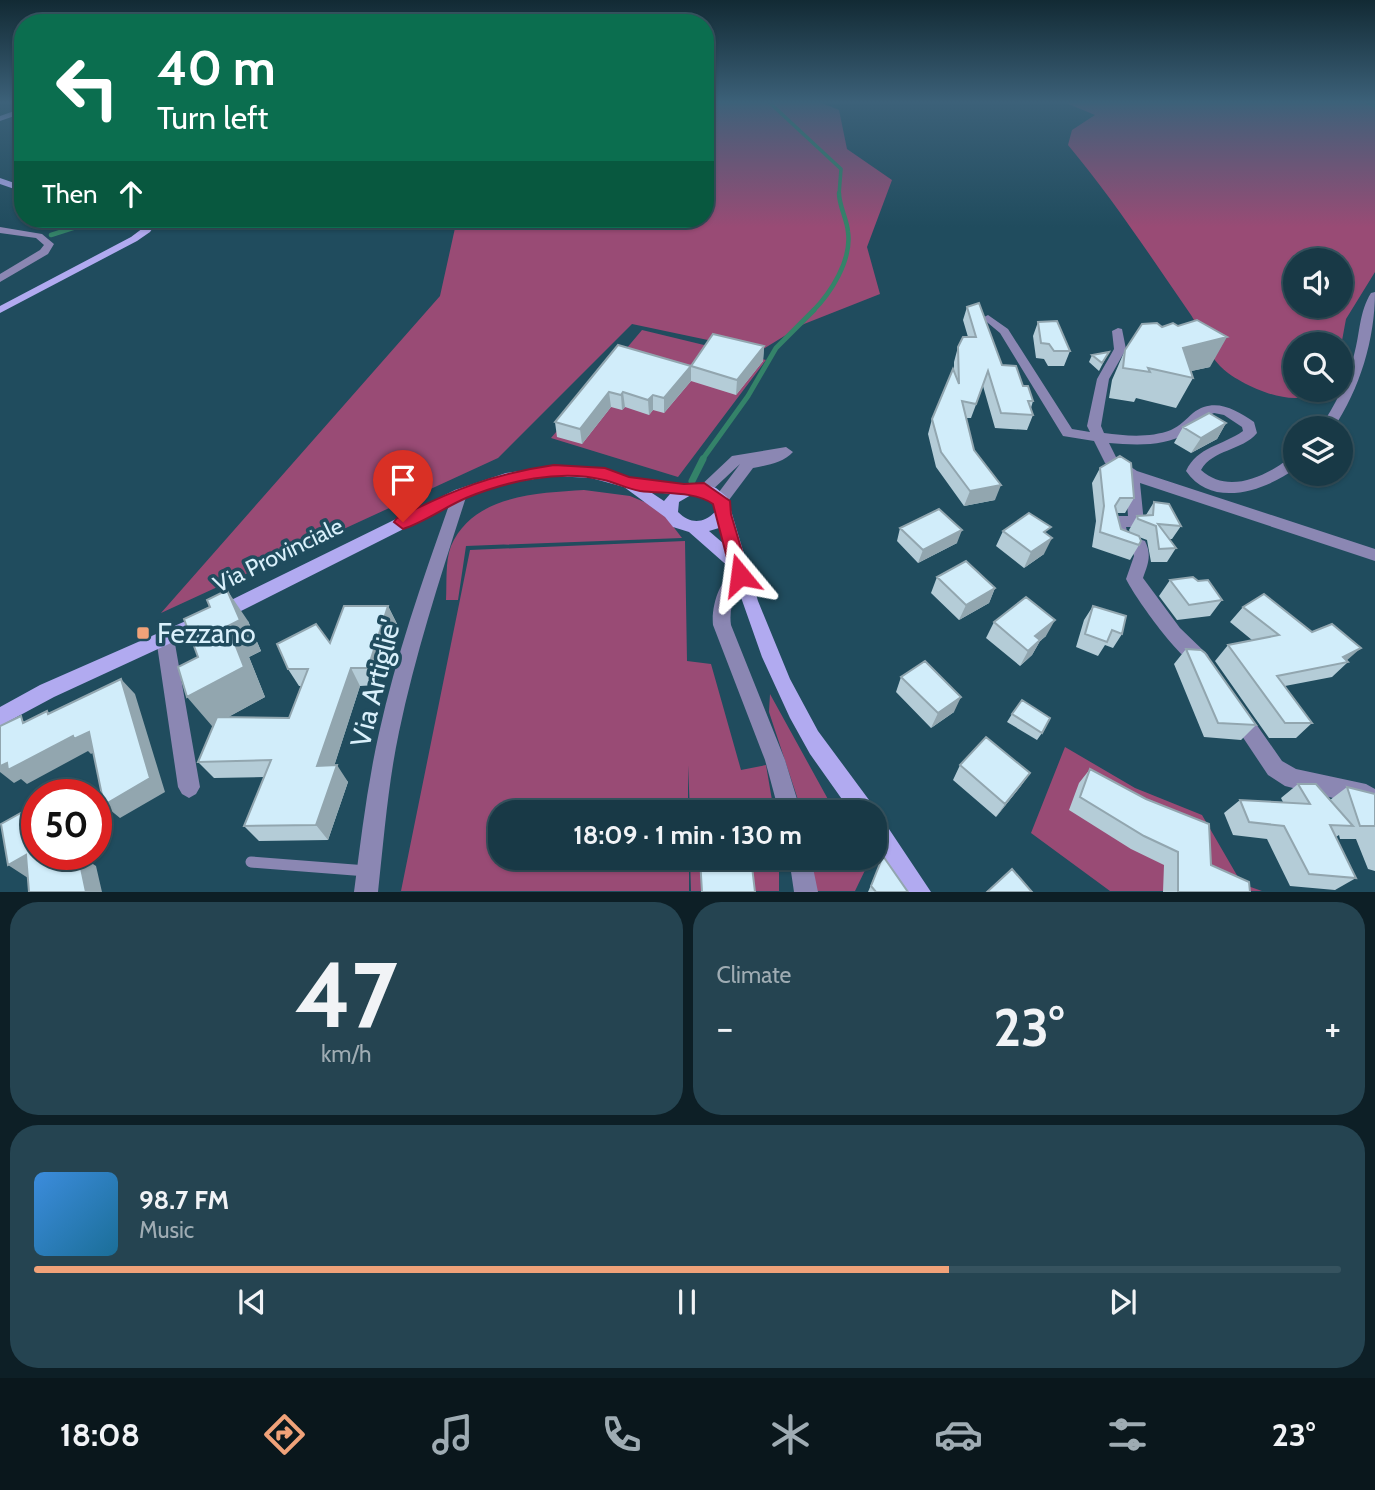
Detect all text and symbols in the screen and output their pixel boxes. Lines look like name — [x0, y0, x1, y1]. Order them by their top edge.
text: 40 m — [157, 38, 276, 97]
icon: left — [42, 42, 133, 133]
text: Turn left — [157, 98, 268, 137]
icon: ahead — [112, 175, 150, 213]
text: Then — [42, 178, 98, 210]
map controls — [1283, 248, 1353, 486]
button: sound — [1283, 248, 1353, 318]
button: search — [1283, 332, 1353, 402]
button: layers — [1283, 416, 1353, 486]
pin — [373, 450, 433, 522]
icon: arrive — [384, 461, 422, 499]
street label: Via Provinciale — [208, 511, 348, 598]
position arrow — [703, 538, 777, 612]
street label: Via Artiglie' — [343, 615, 407, 751]
place label: Fezzano — [157, 616, 256, 650]
marker: Fezzano — [135, 625, 151, 641]
speed limit sign: 50 — [21, 779, 112, 870]
text: 18:09 · 1 min · 130 m — [573, 819, 802, 851]
text: 47 — [295, 939, 398, 1050]
text: Climate — [717, 961, 791, 989]
text: 23° — [993, 996, 1064, 1059]
text: − — [717, 1004, 733, 1051]
text: + — [1324, 1004, 1341, 1051]
text: km/h — [321, 1040, 371, 1068]
text: 98.7 FM — [139, 1184, 229, 1216]
text: Music — [139, 1216, 194, 1244]
icon: previous — [233, 1283, 271, 1321]
icon: pause — [668, 1283, 706, 1321]
icon: next — [1104, 1283, 1142, 1321]
icon: directions — [260, 1410, 309, 1459]
icon: music — [428, 1410, 477, 1459]
icon: phone — [597, 1410, 646, 1459]
icon: climate — [766, 1410, 815, 1459]
icon: car — [934, 1410, 983, 1459]
icon: filters — [1103, 1410, 1152, 1459]
text: 18:08 — [60, 1415, 140, 1454]
text: 23° — [1272, 1415, 1315, 1454]

